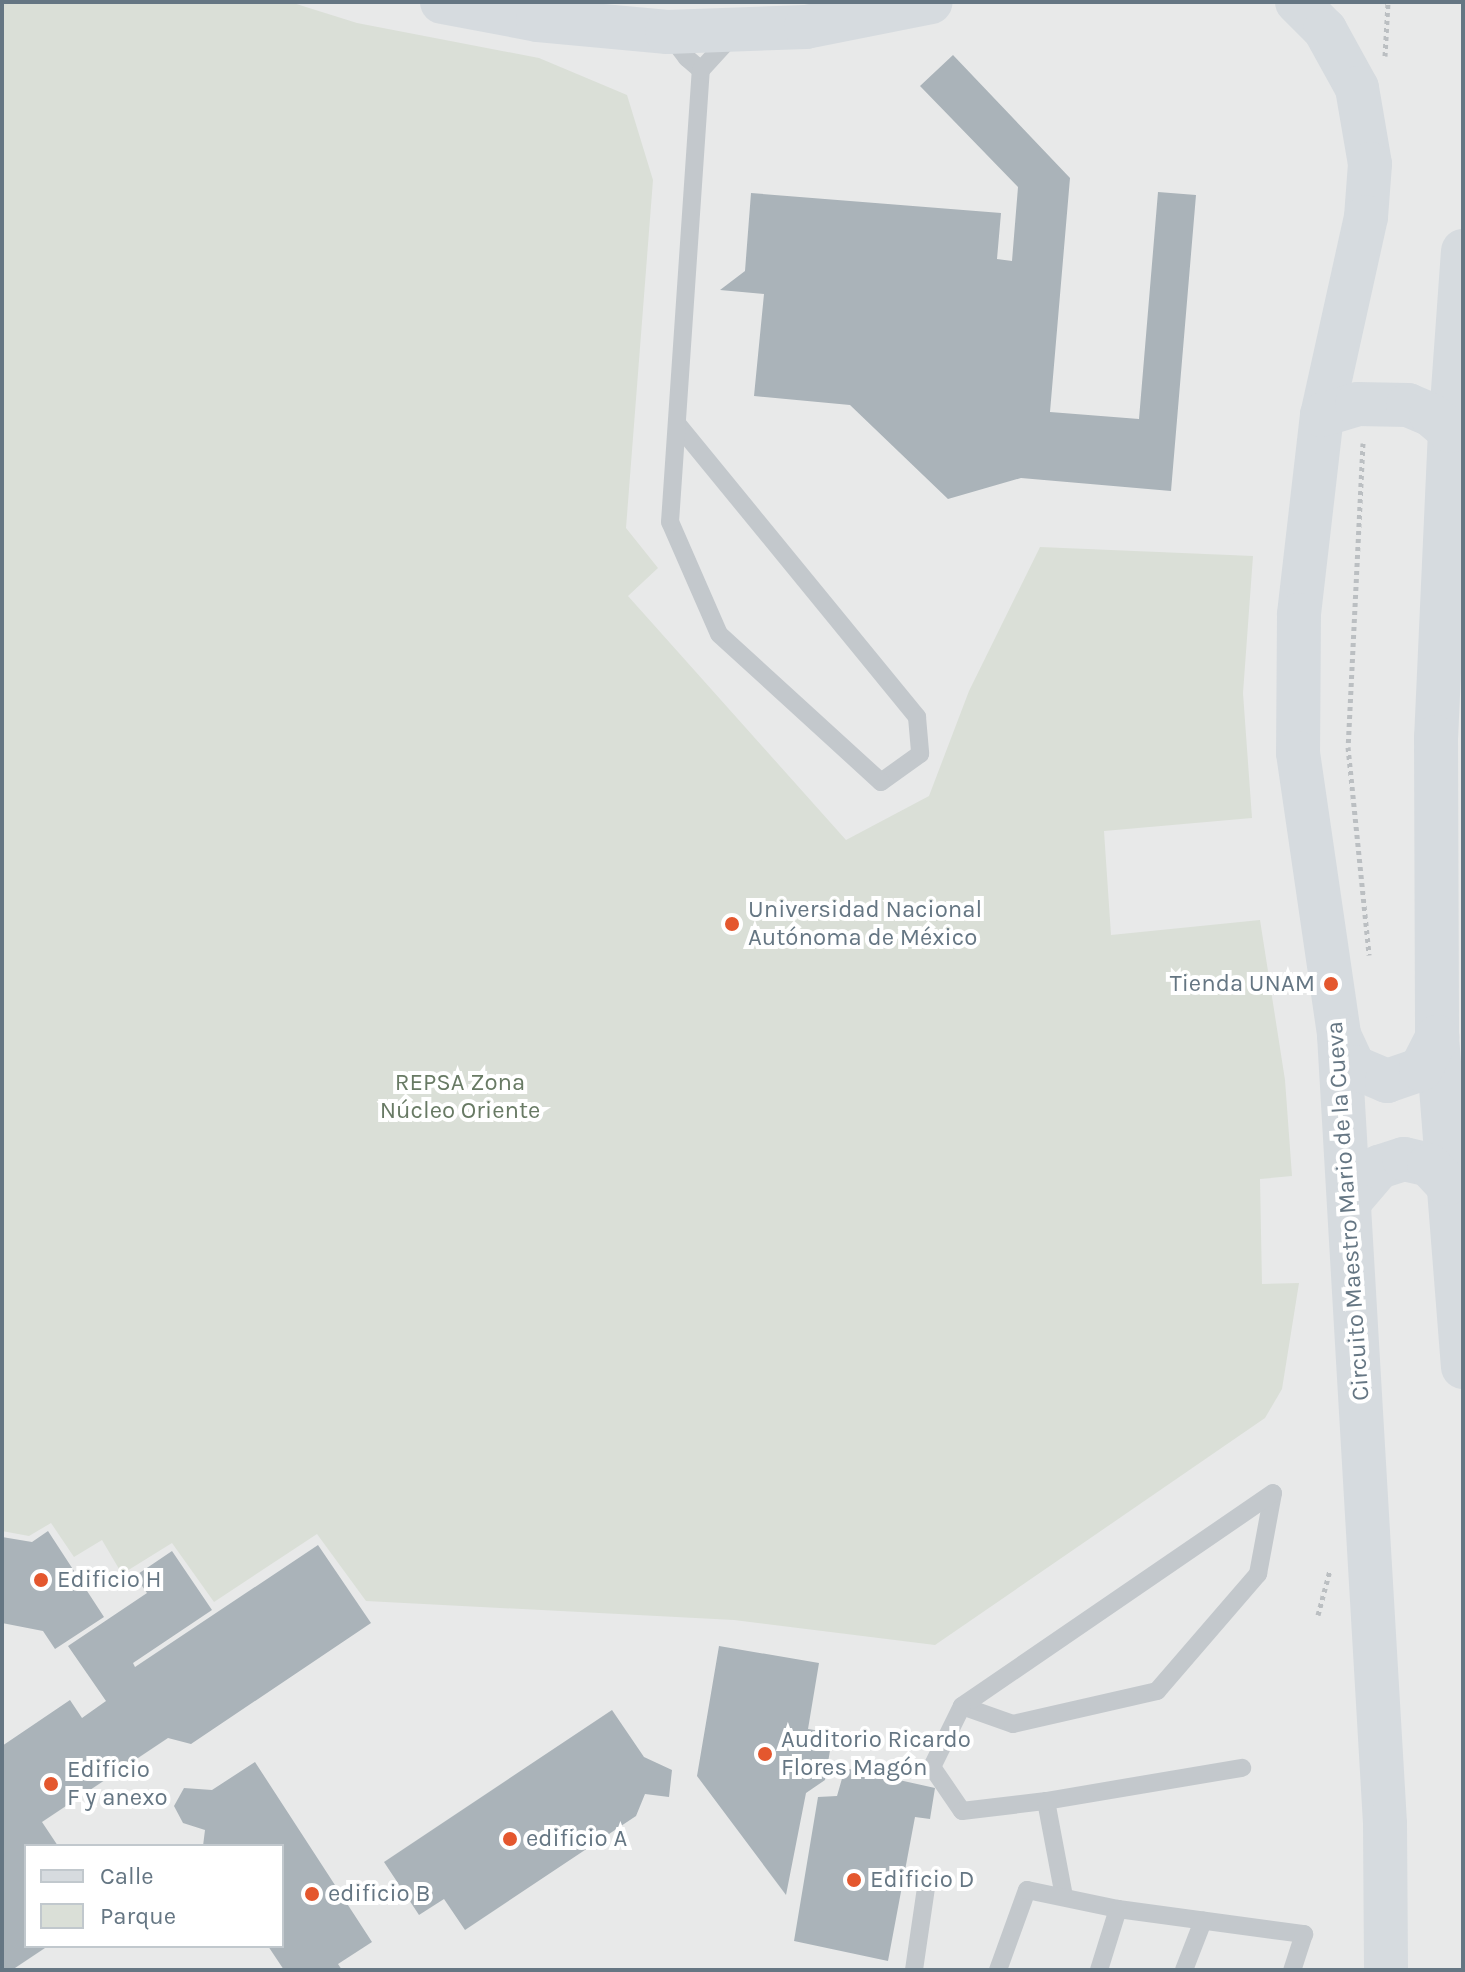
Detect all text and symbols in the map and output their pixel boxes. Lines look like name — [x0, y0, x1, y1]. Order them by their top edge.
place label: Universidad Nacional Autónoma de México — [748, 896, 982, 952]
marker: Universidad Nacional Autónoma de México — [723, 915, 741, 933]
place label: Tienda UNAM — [1170, 970, 1315, 998]
marker: Tienda UNAM — [1322, 975, 1340, 993]
street label: Circuito Maestro Mario de la Cueva — [1320, 1020, 1376, 1402]
park label: REPSA Zona Núcleo Oriente — [380, 1069, 540, 1125]
place label: Edificio H — [57, 1566, 162, 1594]
marker: Edificio H — [32, 1571, 50, 1589]
place label: Auditorio Ricardo Flores Magón — [781, 1726, 971, 1782]
marker: Auditorio Ricardo Flores Magón — [756, 1745, 774, 1763]
place label: Edificio F y anexo — [67, 1756, 168, 1812]
marker: Edificio F y anexo — [42, 1775, 60, 1793]
place label: edificio A — [526, 1825, 627, 1853]
marker: edificio A — [501, 1830, 519, 1848]
legend — [24, 1844, 284, 1948]
text: Calle — [100, 1862, 154, 1890]
place label: Edificio D — [870, 1866, 974, 1894]
marker: Edificio D — [845, 1871, 863, 1889]
place label: edificio B — [328, 1880, 430, 1908]
marker: edificio B — [303, 1885, 321, 1903]
text: Parque — [100, 1902, 176, 1930]

